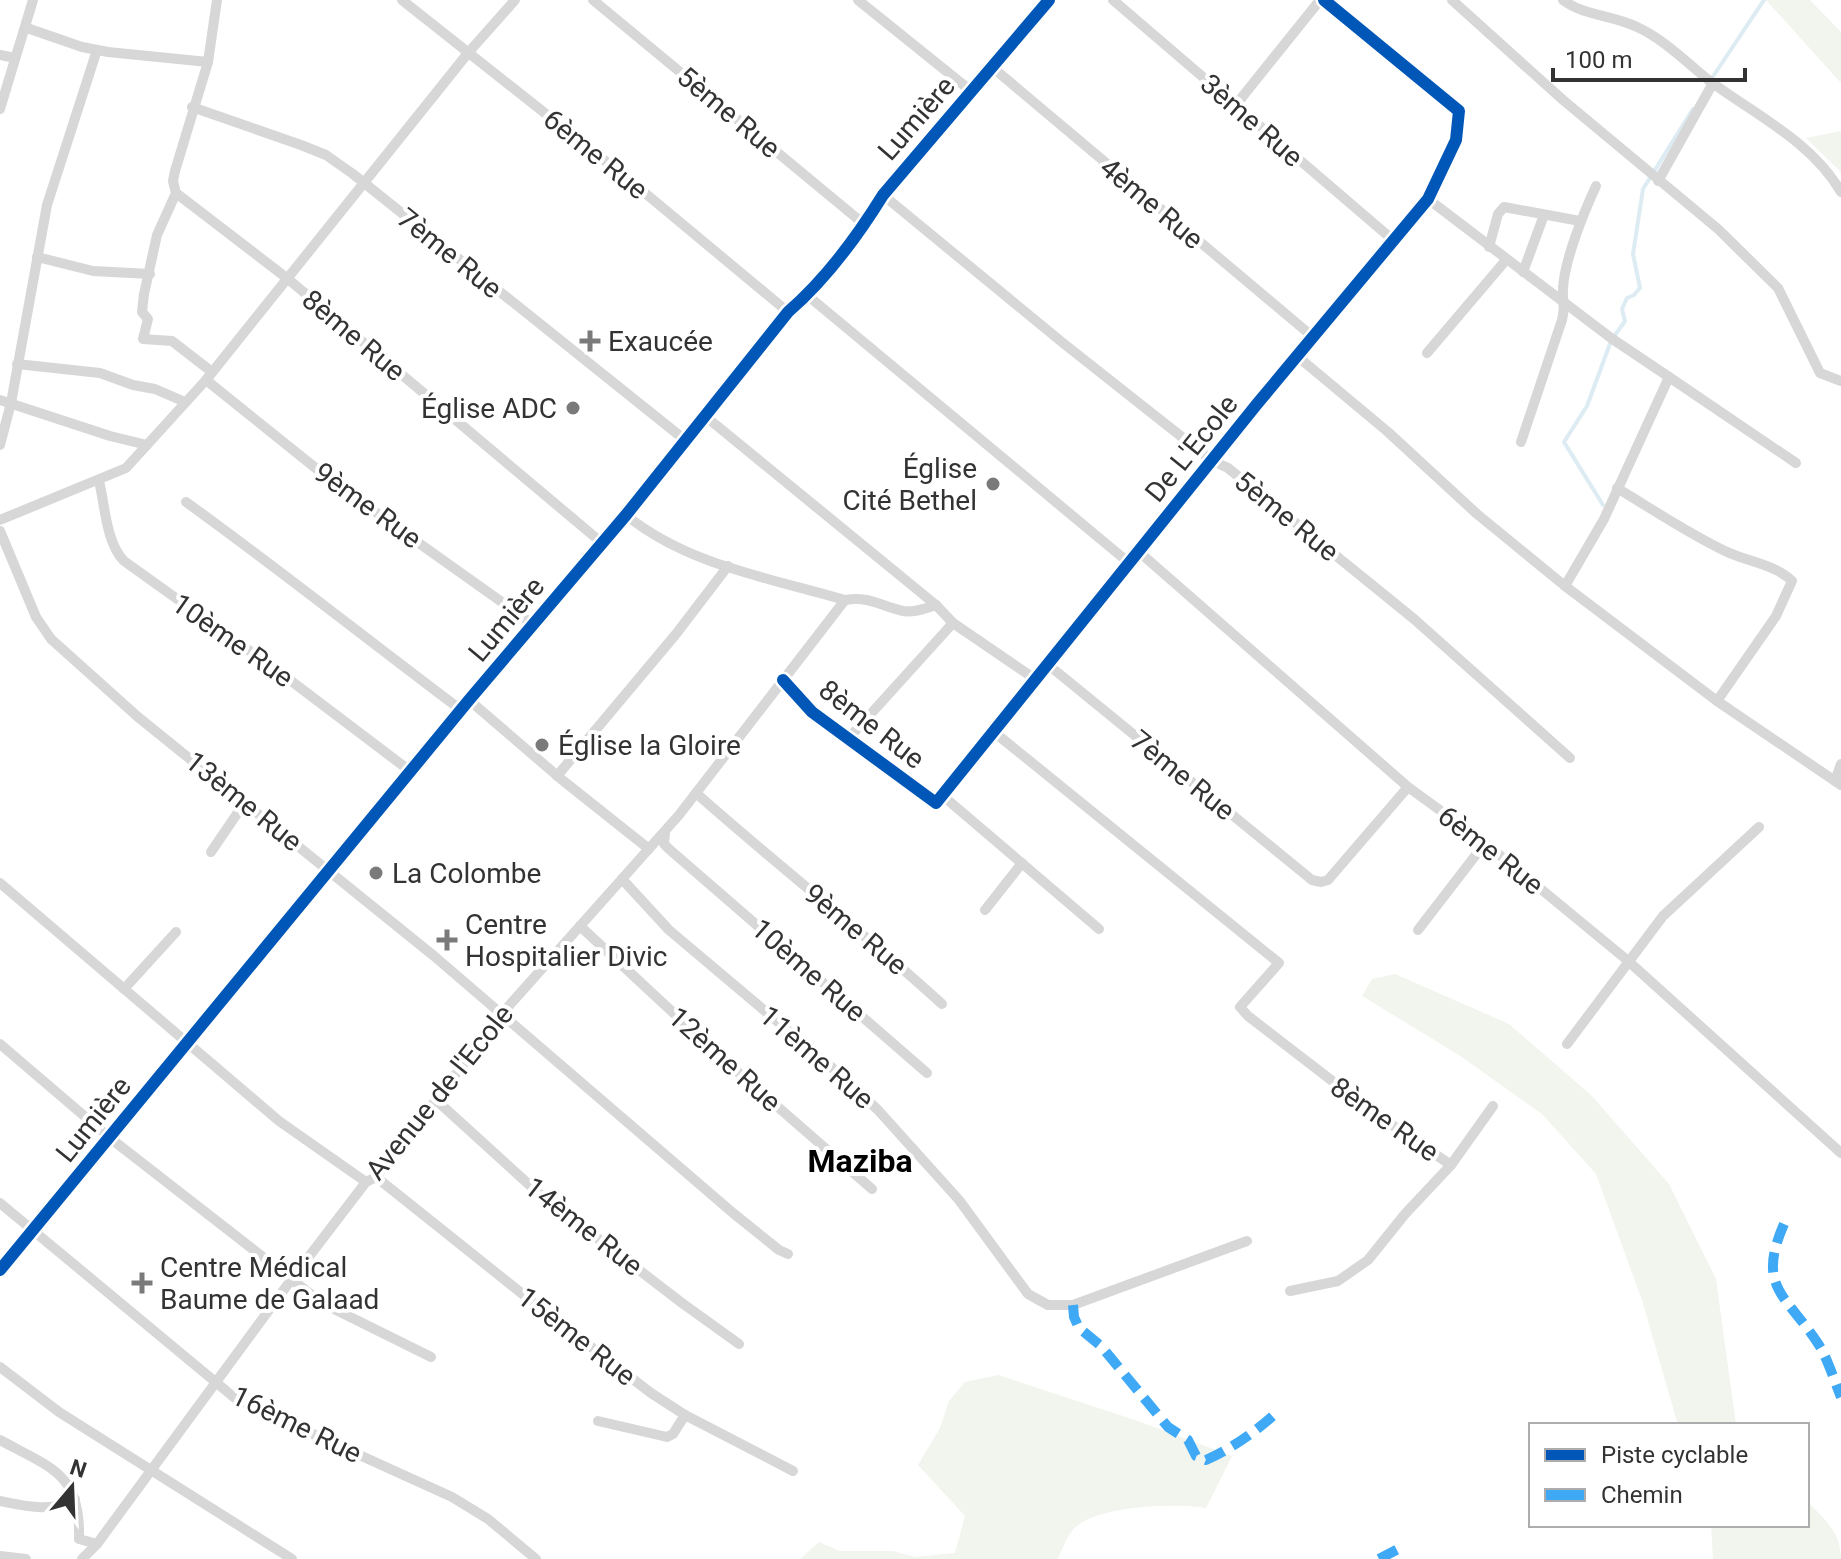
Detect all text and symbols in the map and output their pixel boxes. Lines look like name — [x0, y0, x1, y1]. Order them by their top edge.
scale bar — [1553, 32, 1745, 82]
text: 100 m — [1565, 46, 1632, 74]
street label: 5ème Rue — [670, 60, 787, 165]
street label: 3ème Rue — [1194, 67, 1309, 174]
street label: Lumière — [871, 70, 962, 167]
street label: 6ème Rue — [537, 102, 654, 206]
street label: 4ème Rue — [1093, 151, 1210, 256]
street label: 7ème Rue — [391, 201, 508, 305]
street label: 8ème Rue — [295, 283, 412, 388]
place label: Exaucée — [608, 325, 713, 358]
marker: Exaucée — [579, 330, 601, 352]
street label: De L'Ecole — [1138, 388, 1245, 508]
place label: Église ADC — [421, 392, 557, 425]
marker: Église ADC — [564, 399, 582, 417]
place label: Église Cité Bethel — [842, 452, 977, 517]
street label: 9ème Rue — [308, 455, 428, 555]
street label: 5ème Rue — [1228, 464, 1345, 568]
marker: Église Cité Bethel — [984, 475, 1002, 493]
street label: Lumière — [462, 570, 551, 668]
street label: 10ème Rue — [166, 587, 300, 694]
street label: 8ème Rue — [812, 673, 931, 776]
street label: 7ème Rue — [1124, 723, 1241, 827]
place label: Église la Gloire — [558, 729, 741, 762]
marker: Église la Gloire — [533, 736, 551, 754]
street label: 13ème Rue — [179, 744, 309, 858]
street label: 6ème Rue — [1431, 799, 1550, 902]
place label: La Colombe — [392, 857, 541, 890]
marker: La Colombe — [367, 864, 385, 882]
street label: 9ème Rue — [797, 877, 914, 982]
place label: Centre Hospitalier Divic — [465, 908, 667, 973]
street label: 10ème Rue — [745, 912, 872, 1029]
marker: Centre Hospitalier Divic — [436, 929, 458, 951]
street label: Avenue de l'Ecole — [359, 998, 520, 1187]
street label: 11ème Rue — [753, 999, 880, 1116]
street label: 12ème Rue — [662, 1000, 788, 1119]
street label: Lumière — [49, 1070, 138, 1169]
street label: 8ème Rue — [1324, 1070, 1445, 1169]
district label: Maziba — [807, 1142, 913, 1180]
street label: 14ème Rue — [518, 1170, 649, 1283]
place label: Centre Médical Baume de Galaad — [160, 1251, 379, 1316]
marker: Centre Médical Baume de Galaad — [131, 1272, 153, 1294]
street label: 15ème Rue — [511, 1280, 642, 1393]
street label: 16ème Rue — [227, 1379, 367, 1470]
legend — [1529, 1423, 1809, 1527]
text: Piste cyclable — [1601, 1441, 1748, 1469]
north arrow — [32, 1447, 112, 1527]
text: N — [67, 1454, 90, 1483]
text: Chemin — [1601, 1481, 1683, 1509]

